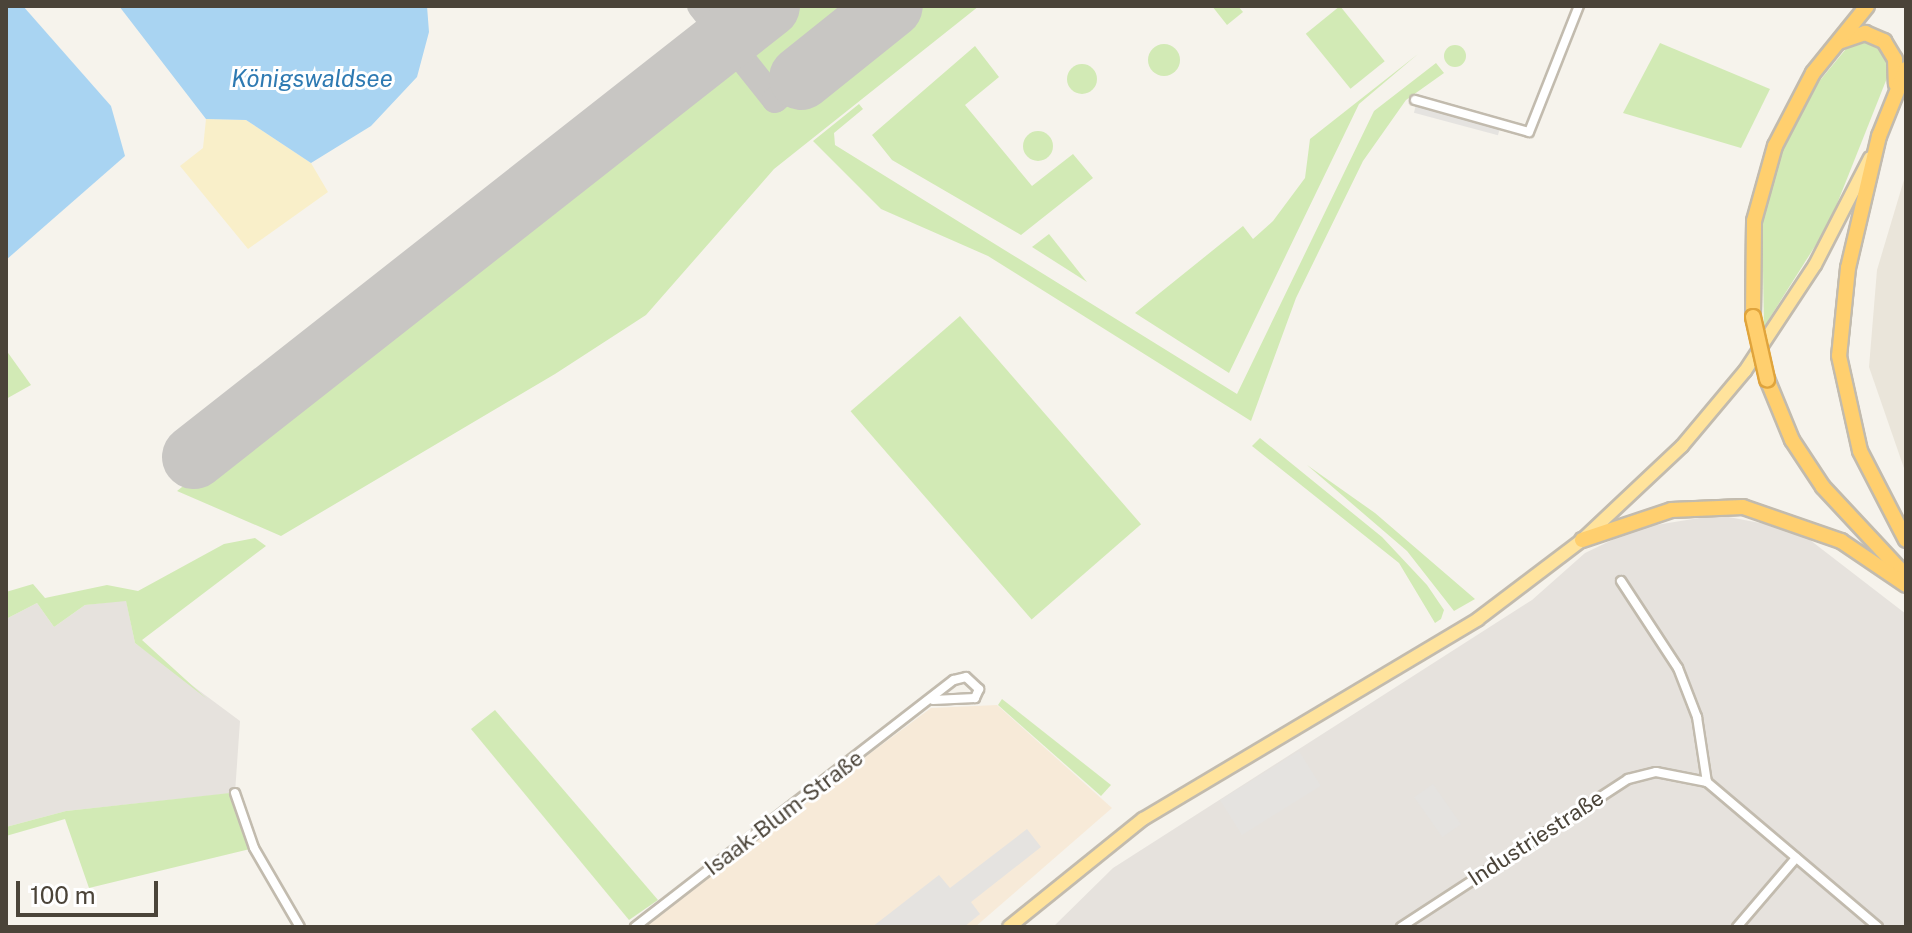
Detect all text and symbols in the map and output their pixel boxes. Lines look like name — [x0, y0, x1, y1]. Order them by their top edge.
water label: Königswaldsee — [231, 65, 393, 93]
street label: Isaak-Blum-Straße — [700, 745, 868, 881]
street label: Industriestraße — [1463, 784, 1609, 892]
scale bar — [20, 865, 162, 915]
text: 100 m — [30, 881, 96, 909]

